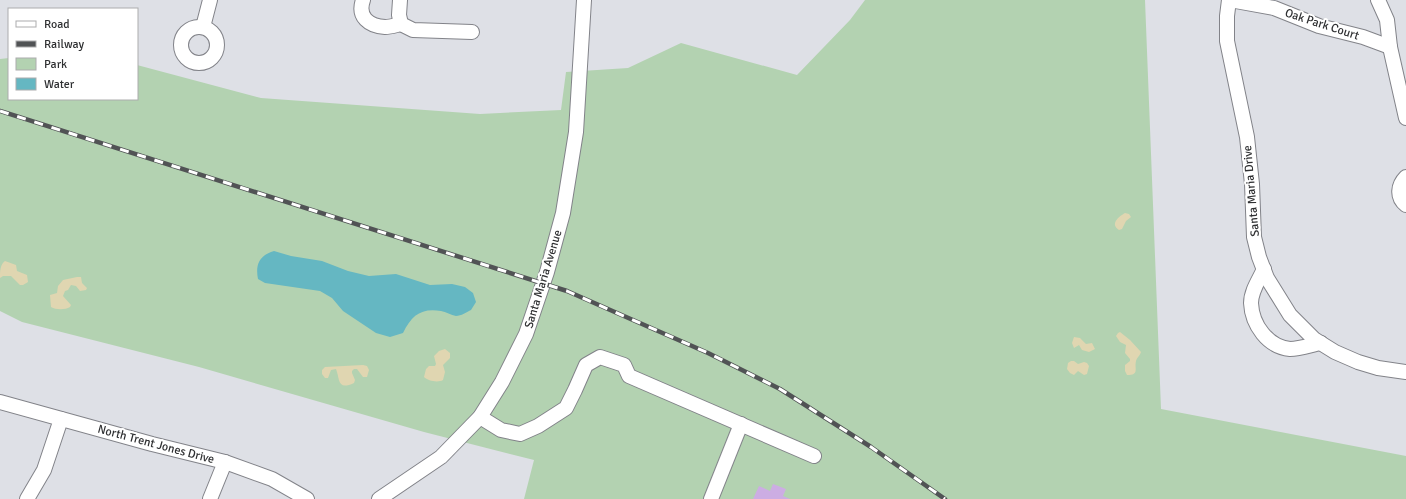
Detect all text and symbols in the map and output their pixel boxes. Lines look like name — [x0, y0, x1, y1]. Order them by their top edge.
street label: Oak Park Court — [1283, 5, 1361, 44]
legend — [8, 8, 138, 100]
text: Road — [44, 17, 70, 32]
text: Railway — [44, 37, 84, 52]
text: Park — [44, 57, 67, 72]
text: Water — [44, 77, 75, 92]
street label: Santa Maria Drive — [1240, 145, 1263, 237]
street label: Santa Maria Avenue — [521, 228, 566, 330]
street label: North Trent Jones Drive — [96, 422, 216, 467]

